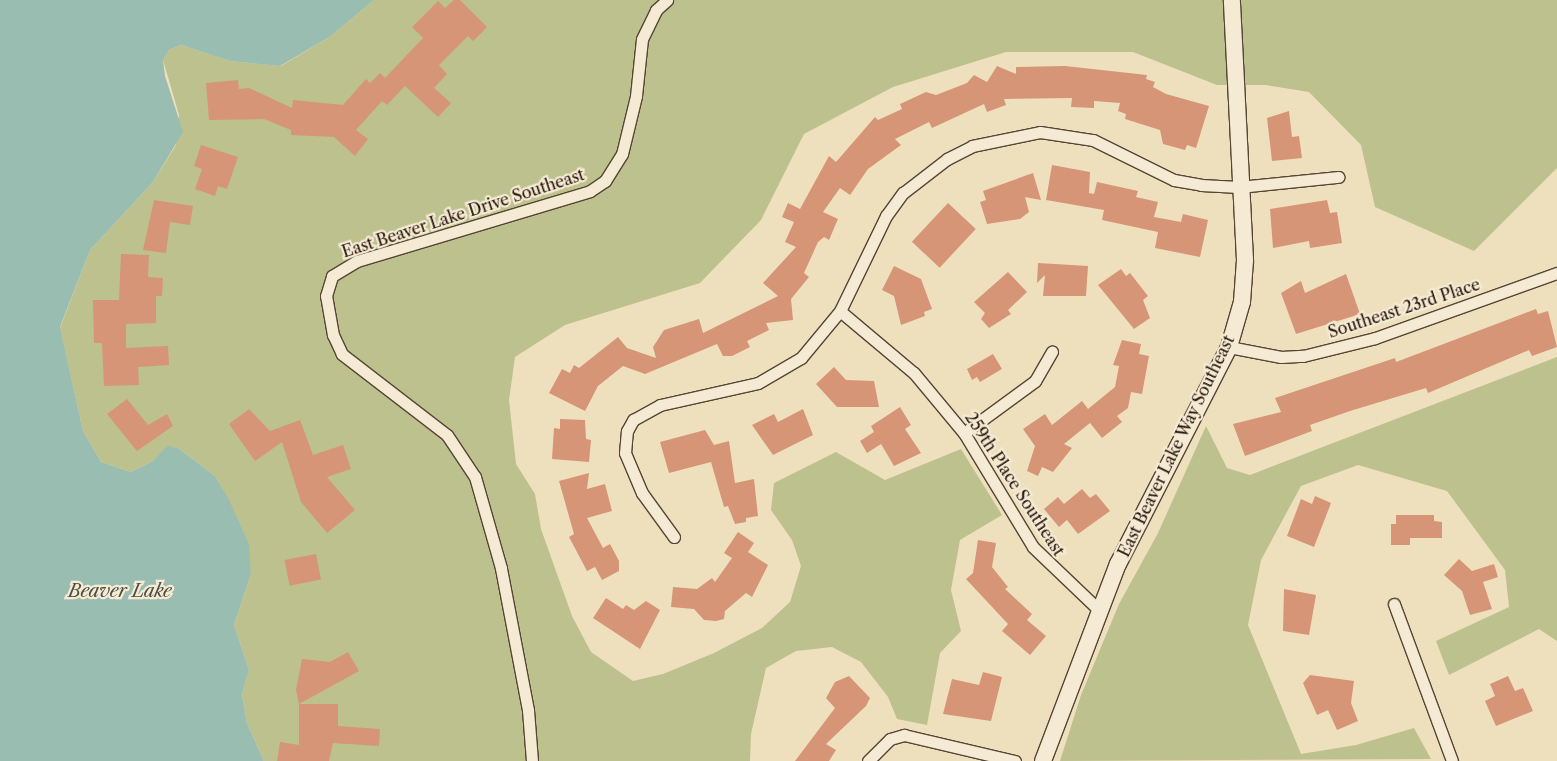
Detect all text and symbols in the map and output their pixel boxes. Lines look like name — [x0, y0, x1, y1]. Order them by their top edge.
street label: East Beaver Lake Drive Southeast — [339, 165, 587, 261]
street label: Southeast 23rd Place — [1326, 274, 1482, 342]
street label: East Beaver Lake Way Southeast — [1114, 331, 1238, 561]
street label: 259th Place Southeast — [961, 409, 1069, 559]
water label: Beaver Lake — [68, 580, 172, 602]

